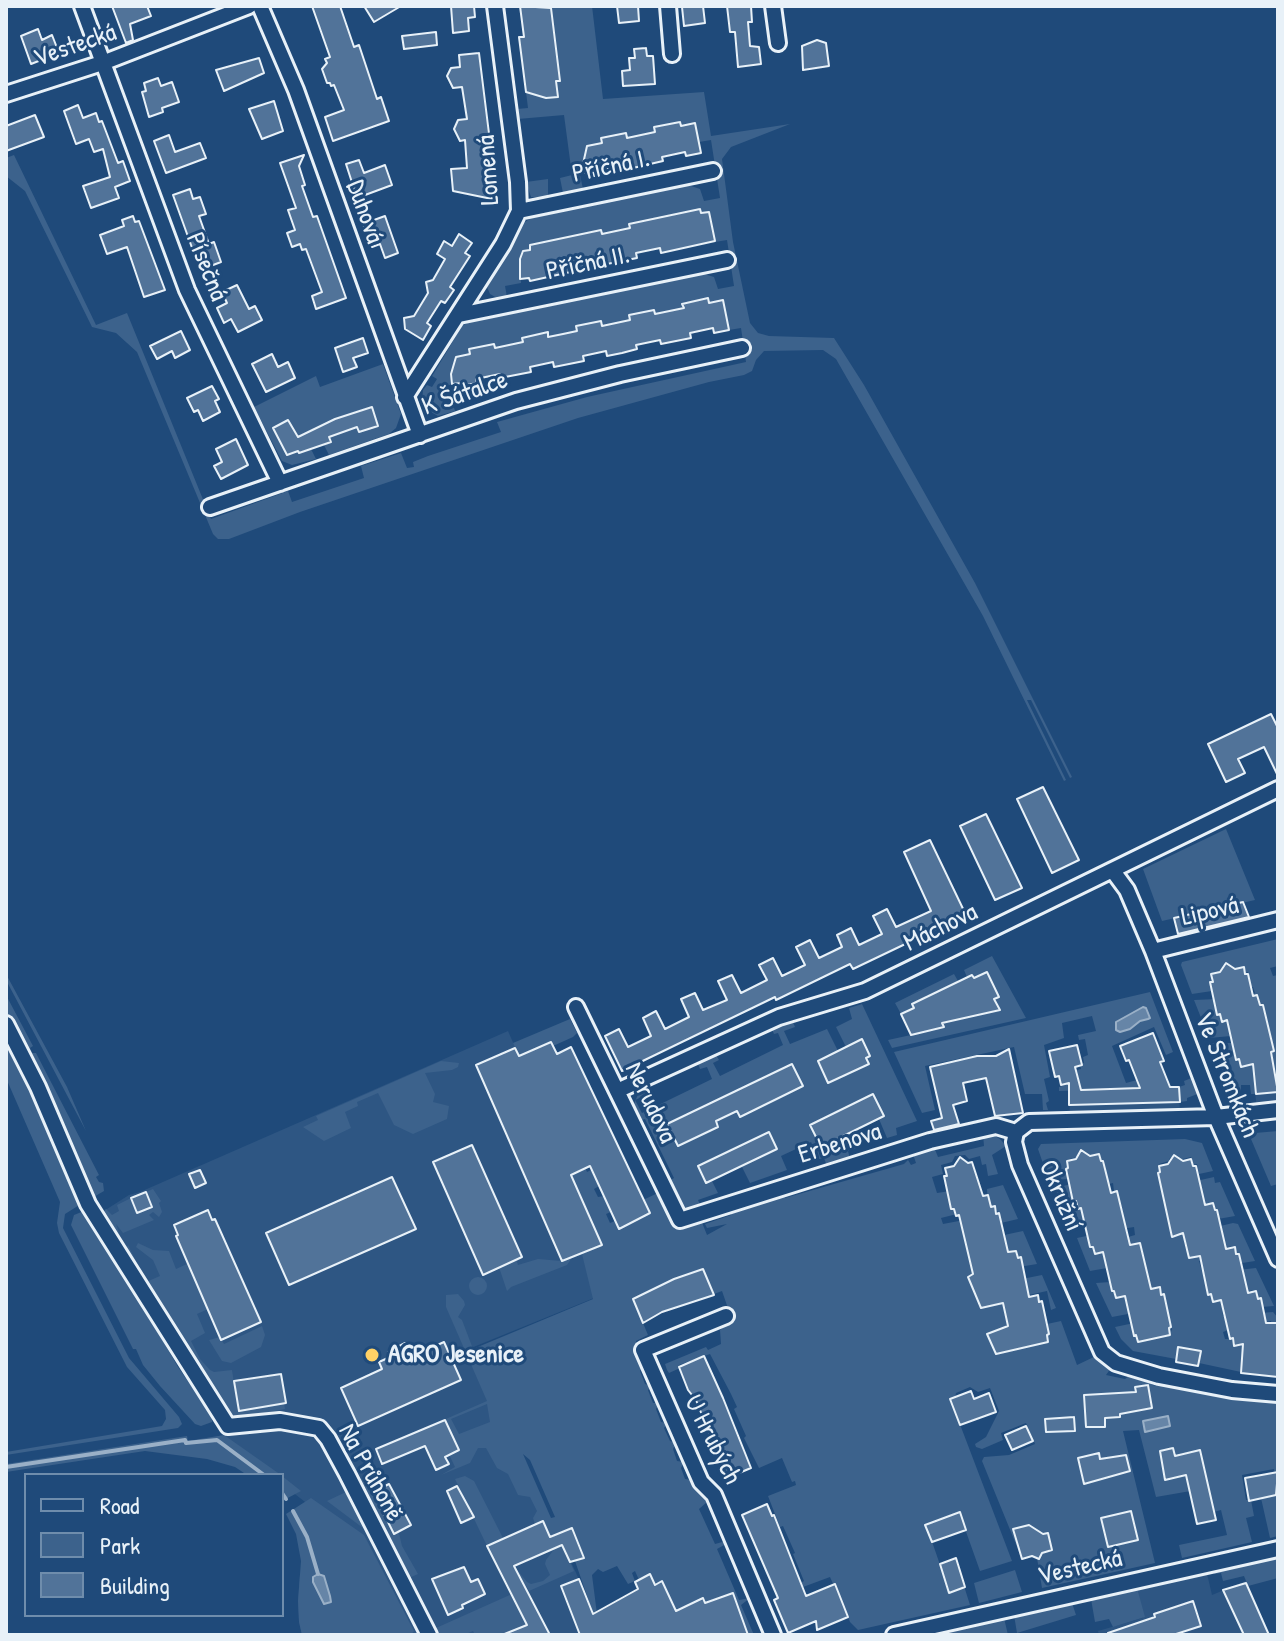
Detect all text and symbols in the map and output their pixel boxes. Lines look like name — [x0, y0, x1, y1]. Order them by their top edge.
street label: Vestecká — [30, 17, 120, 75]
street label: Lomená — [471, 134, 507, 206]
street label: Příčná I. — [570, 144, 652, 190]
street label: Duhová — [338, 176, 390, 248]
street label: Písečná — [178, 228, 234, 306]
street label: Příčná II. — [544, 240, 632, 288]
street label: K Šátalce — [418, 365, 512, 423]
street label: Lipová — [1178, 890, 1242, 934]
street label: Máchova — [899, 897, 983, 959]
street label: Ve Stromkách — [1187, 1008, 1265, 1142]
street label: Nerudova — [617, 1058, 683, 1148]
street label: Erbenova — [795, 1117, 885, 1171]
street label: Okružní — [1031, 1156, 1089, 1236]
place label: AGRO Jesenice — [388, 1339, 524, 1371]
marker: AGRO Jesenice — [363, 1346, 381, 1364]
street label: U Hrubých — [676, 1390, 748, 1490]
street label: Na Průhoně — [331, 1419, 409, 1527]
legend — [24, 1473, 284, 1617]
text: Road — [100, 1489, 139, 1521]
text: Park — [100, 1529, 140, 1561]
street label: Vestecká — [1035, 1543, 1125, 1593]
text: Building — [100, 1569, 170, 1601]

